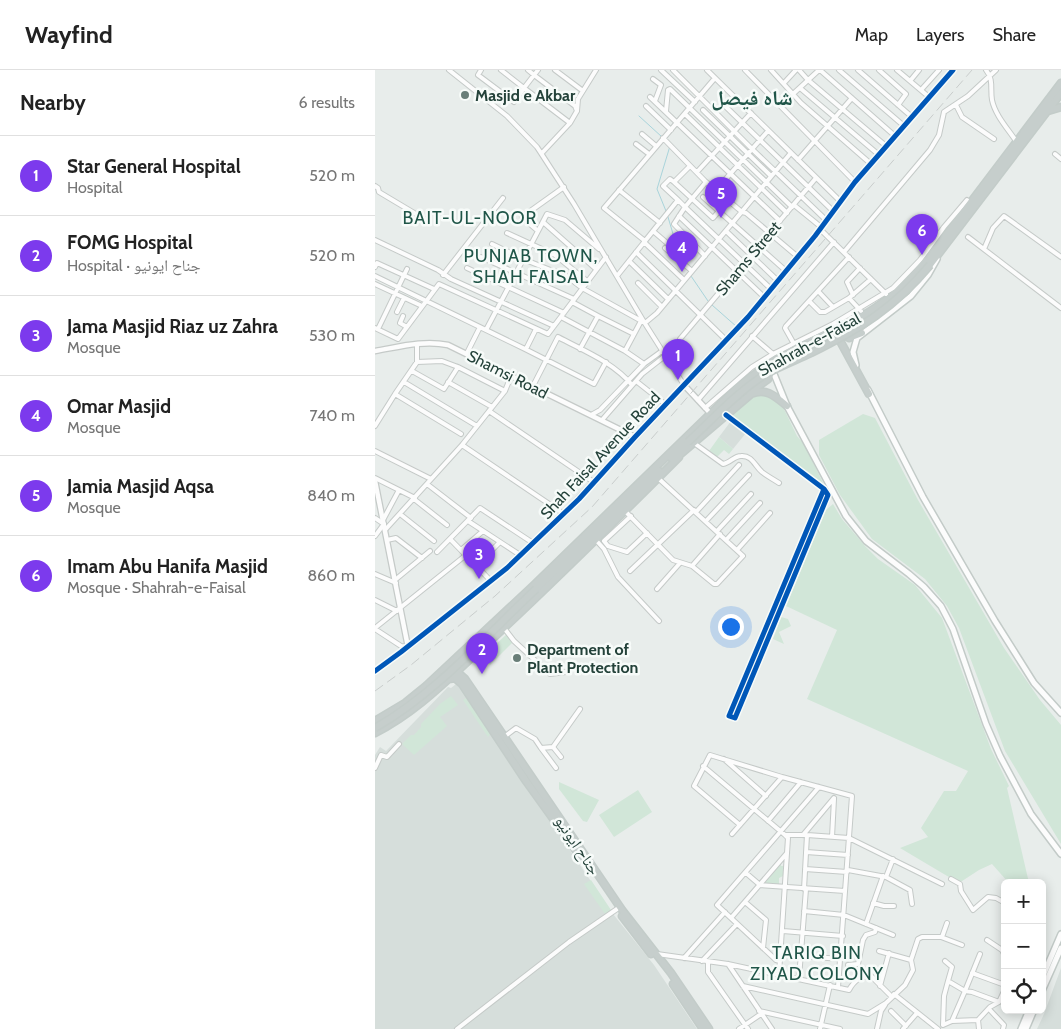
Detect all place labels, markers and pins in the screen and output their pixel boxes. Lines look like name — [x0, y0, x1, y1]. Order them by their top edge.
place label: Masjid e Akbar — [475, 86, 576, 105]
marker: Masjid e Akbar — [459, 89, 471, 101]
pin: 5 — [705, 177, 737, 218]
pin: 6 — [906, 214, 938, 255]
pin: 4 — [666, 231, 698, 272]
pin: 1 — [662, 339, 694, 380]
pin: 3 — [463, 538, 495, 579]
pin: 2 — [466, 633, 498, 674]
place label: Department of Plant Protection — [527, 640, 638, 677]
marker: Department of Plant Protection — [511, 652, 523, 664]

